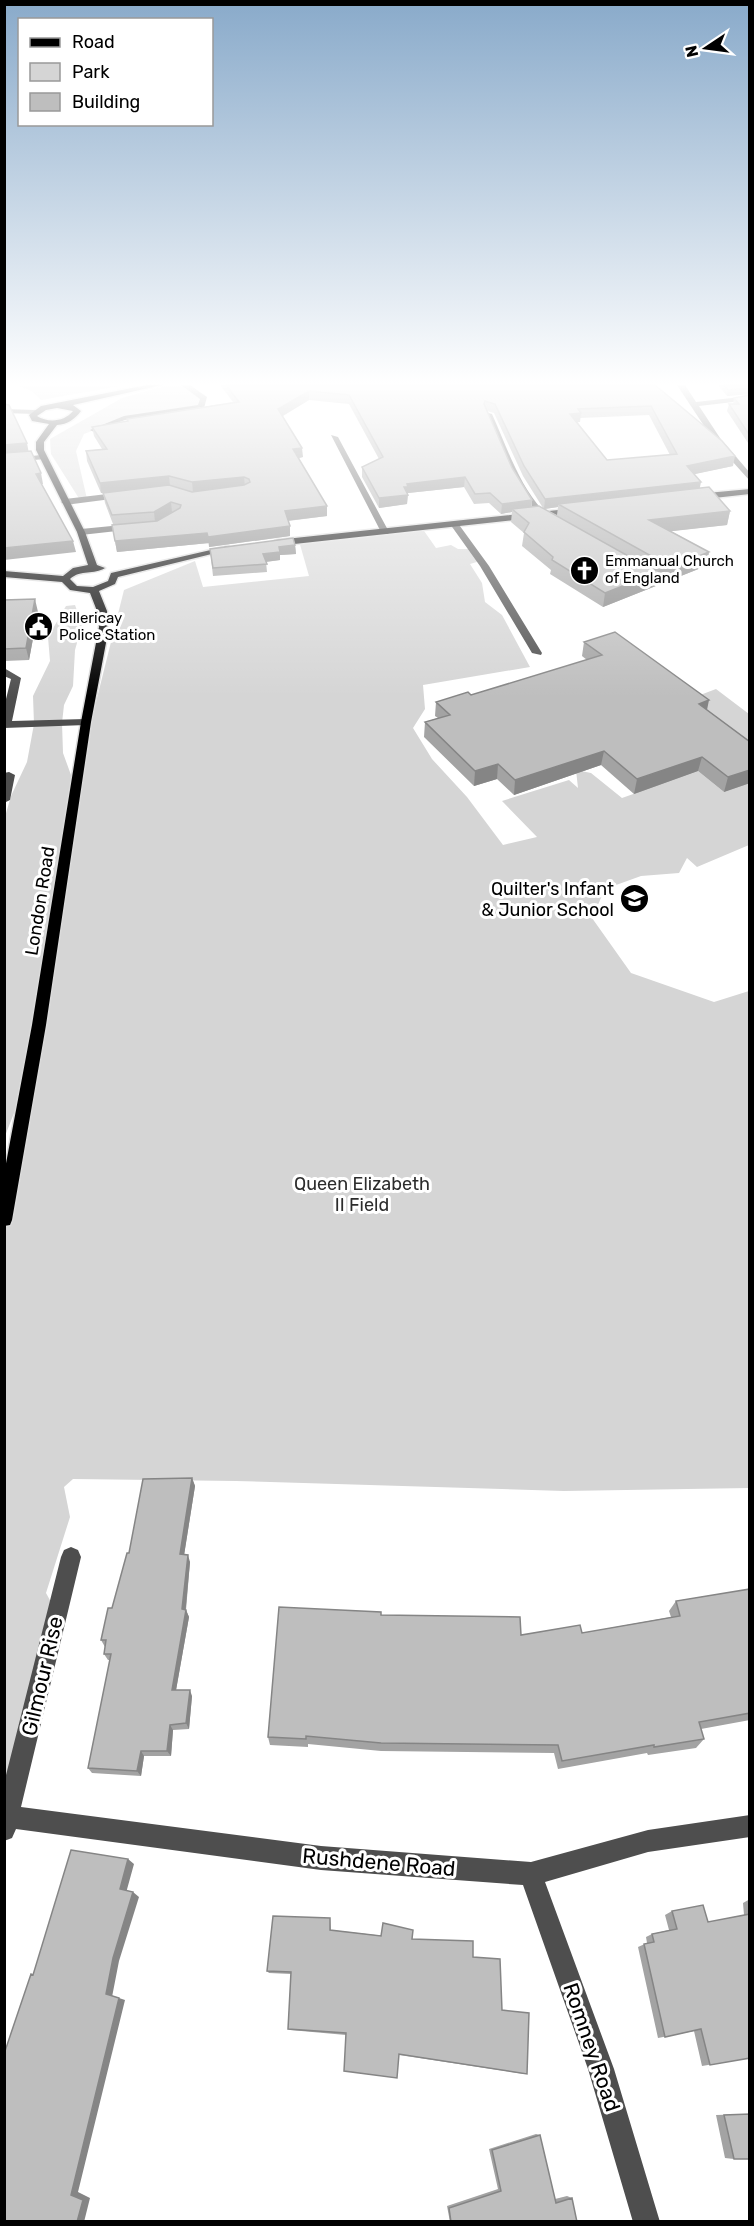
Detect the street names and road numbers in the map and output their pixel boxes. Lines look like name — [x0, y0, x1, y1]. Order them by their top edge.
street label: London Road — [21, 845, 59, 957]
street label: Gilmour Rise — [16, 1614, 68, 1738]
street label: Rushdene Road — [301, 1843, 457, 1881]
street label: Romney Road — [558, 1979, 626, 2115]

